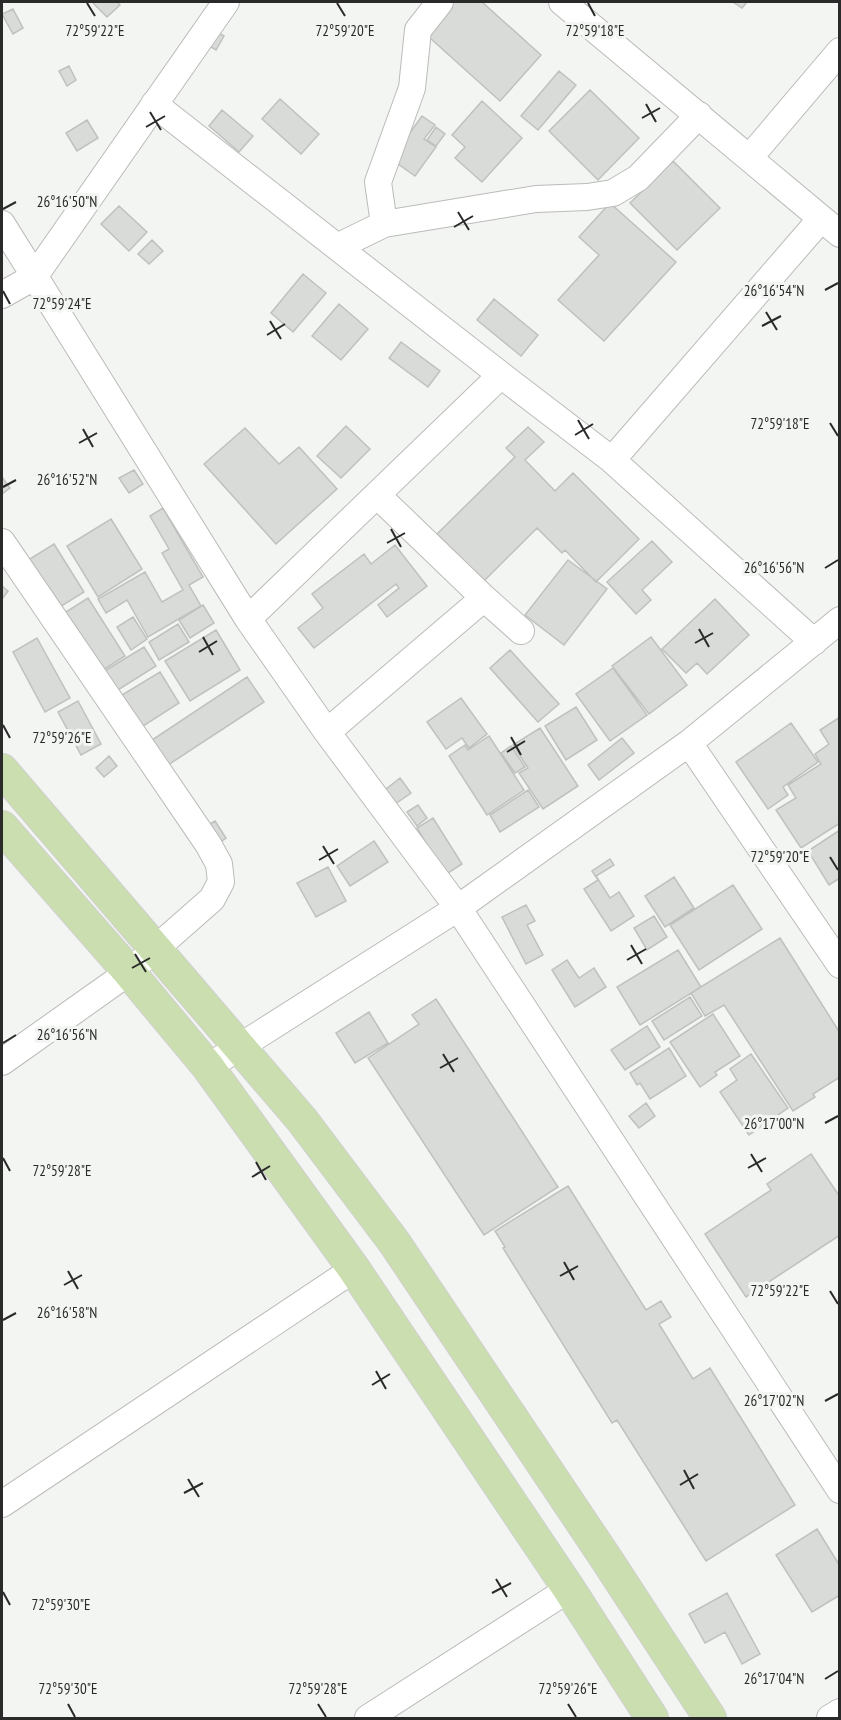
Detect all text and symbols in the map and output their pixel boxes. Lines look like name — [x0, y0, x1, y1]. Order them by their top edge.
text: 72°59'22"E — [65, 21, 125, 40]
text: 72°59'20"E — [315, 21, 375, 40]
text: 72°59'18"E — [565, 21, 625, 40]
text: 26°16'50"N — [37, 192, 97, 211]
text: 26°16'54"N — [744, 281, 804, 300]
text: 72°59'24"E — [32, 294, 92, 313]
text: 72°59'18"E — [750, 414, 810, 433]
text: 26°16'52"N — [37, 470, 97, 489]
text: 26°16'56"N — [744, 558, 804, 577]
text: 72°59'26"E — [32, 728, 92, 747]
text: 72°59'20"E — [750, 847, 810, 866]
text: 26°16'56"N — [37, 1025, 97, 1044]
text: 26°17'00"N — [744, 1114, 804, 1133]
text: 72°59'28"E — [32, 1161, 92, 1180]
text: 72°59'22"E — [750, 1281, 810, 1300]
text: 26°16'58"N — [37, 1303, 97, 1322]
text: 26°17'02"N — [744, 1391, 804, 1410]
text: 72°59'30"E — [31, 1595, 91, 1614]
text: 26°17'04"N — [744, 1669, 804, 1688]
text: 72°59'30"E — [38, 1679, 98, 1698]
text: 72°59'28"E — [288, 1679, 348, 1698]
text: 72°59'26"E — [538, 1679, 598, 1698]

